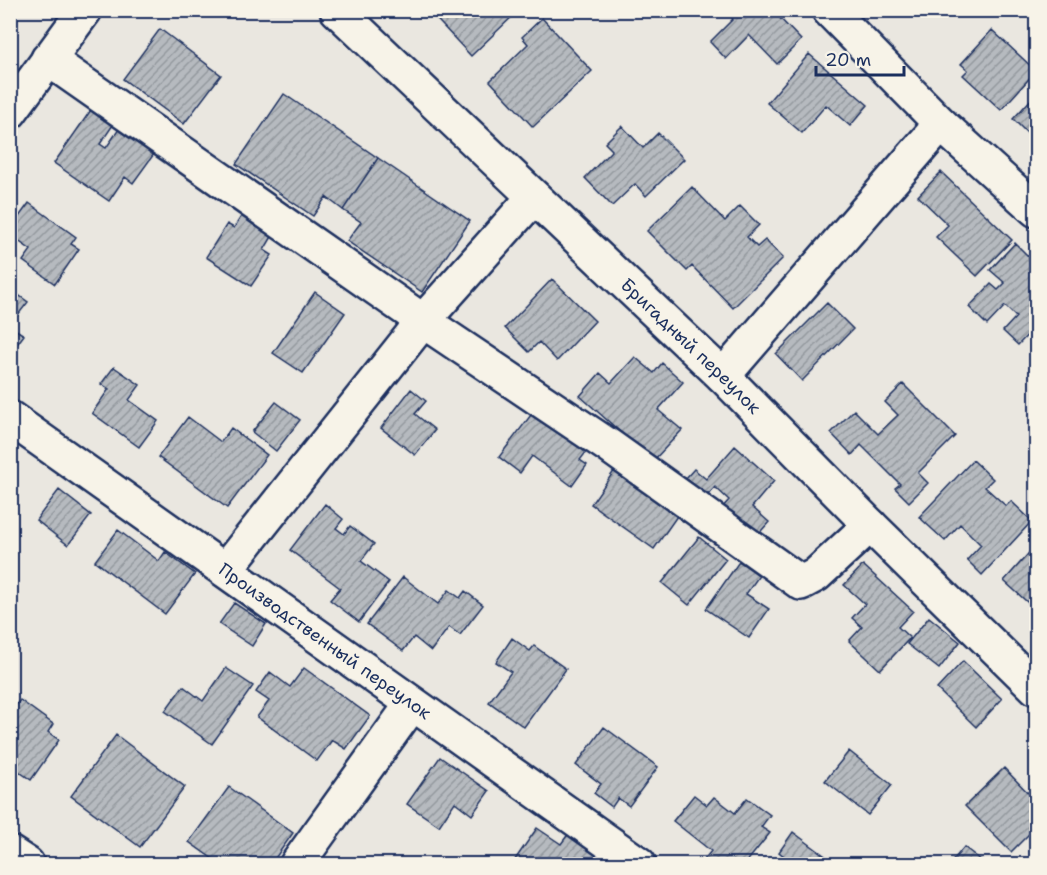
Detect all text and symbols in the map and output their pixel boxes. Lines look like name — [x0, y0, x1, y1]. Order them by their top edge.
scale bar — [816, 39, 904, 77]
text: 20 m — [825, 48, 871, 72]
street label: Бригадный переулок — [615, 273, 766, 420]
street label: Производственный переулок — [214, 558, 436, 725]

